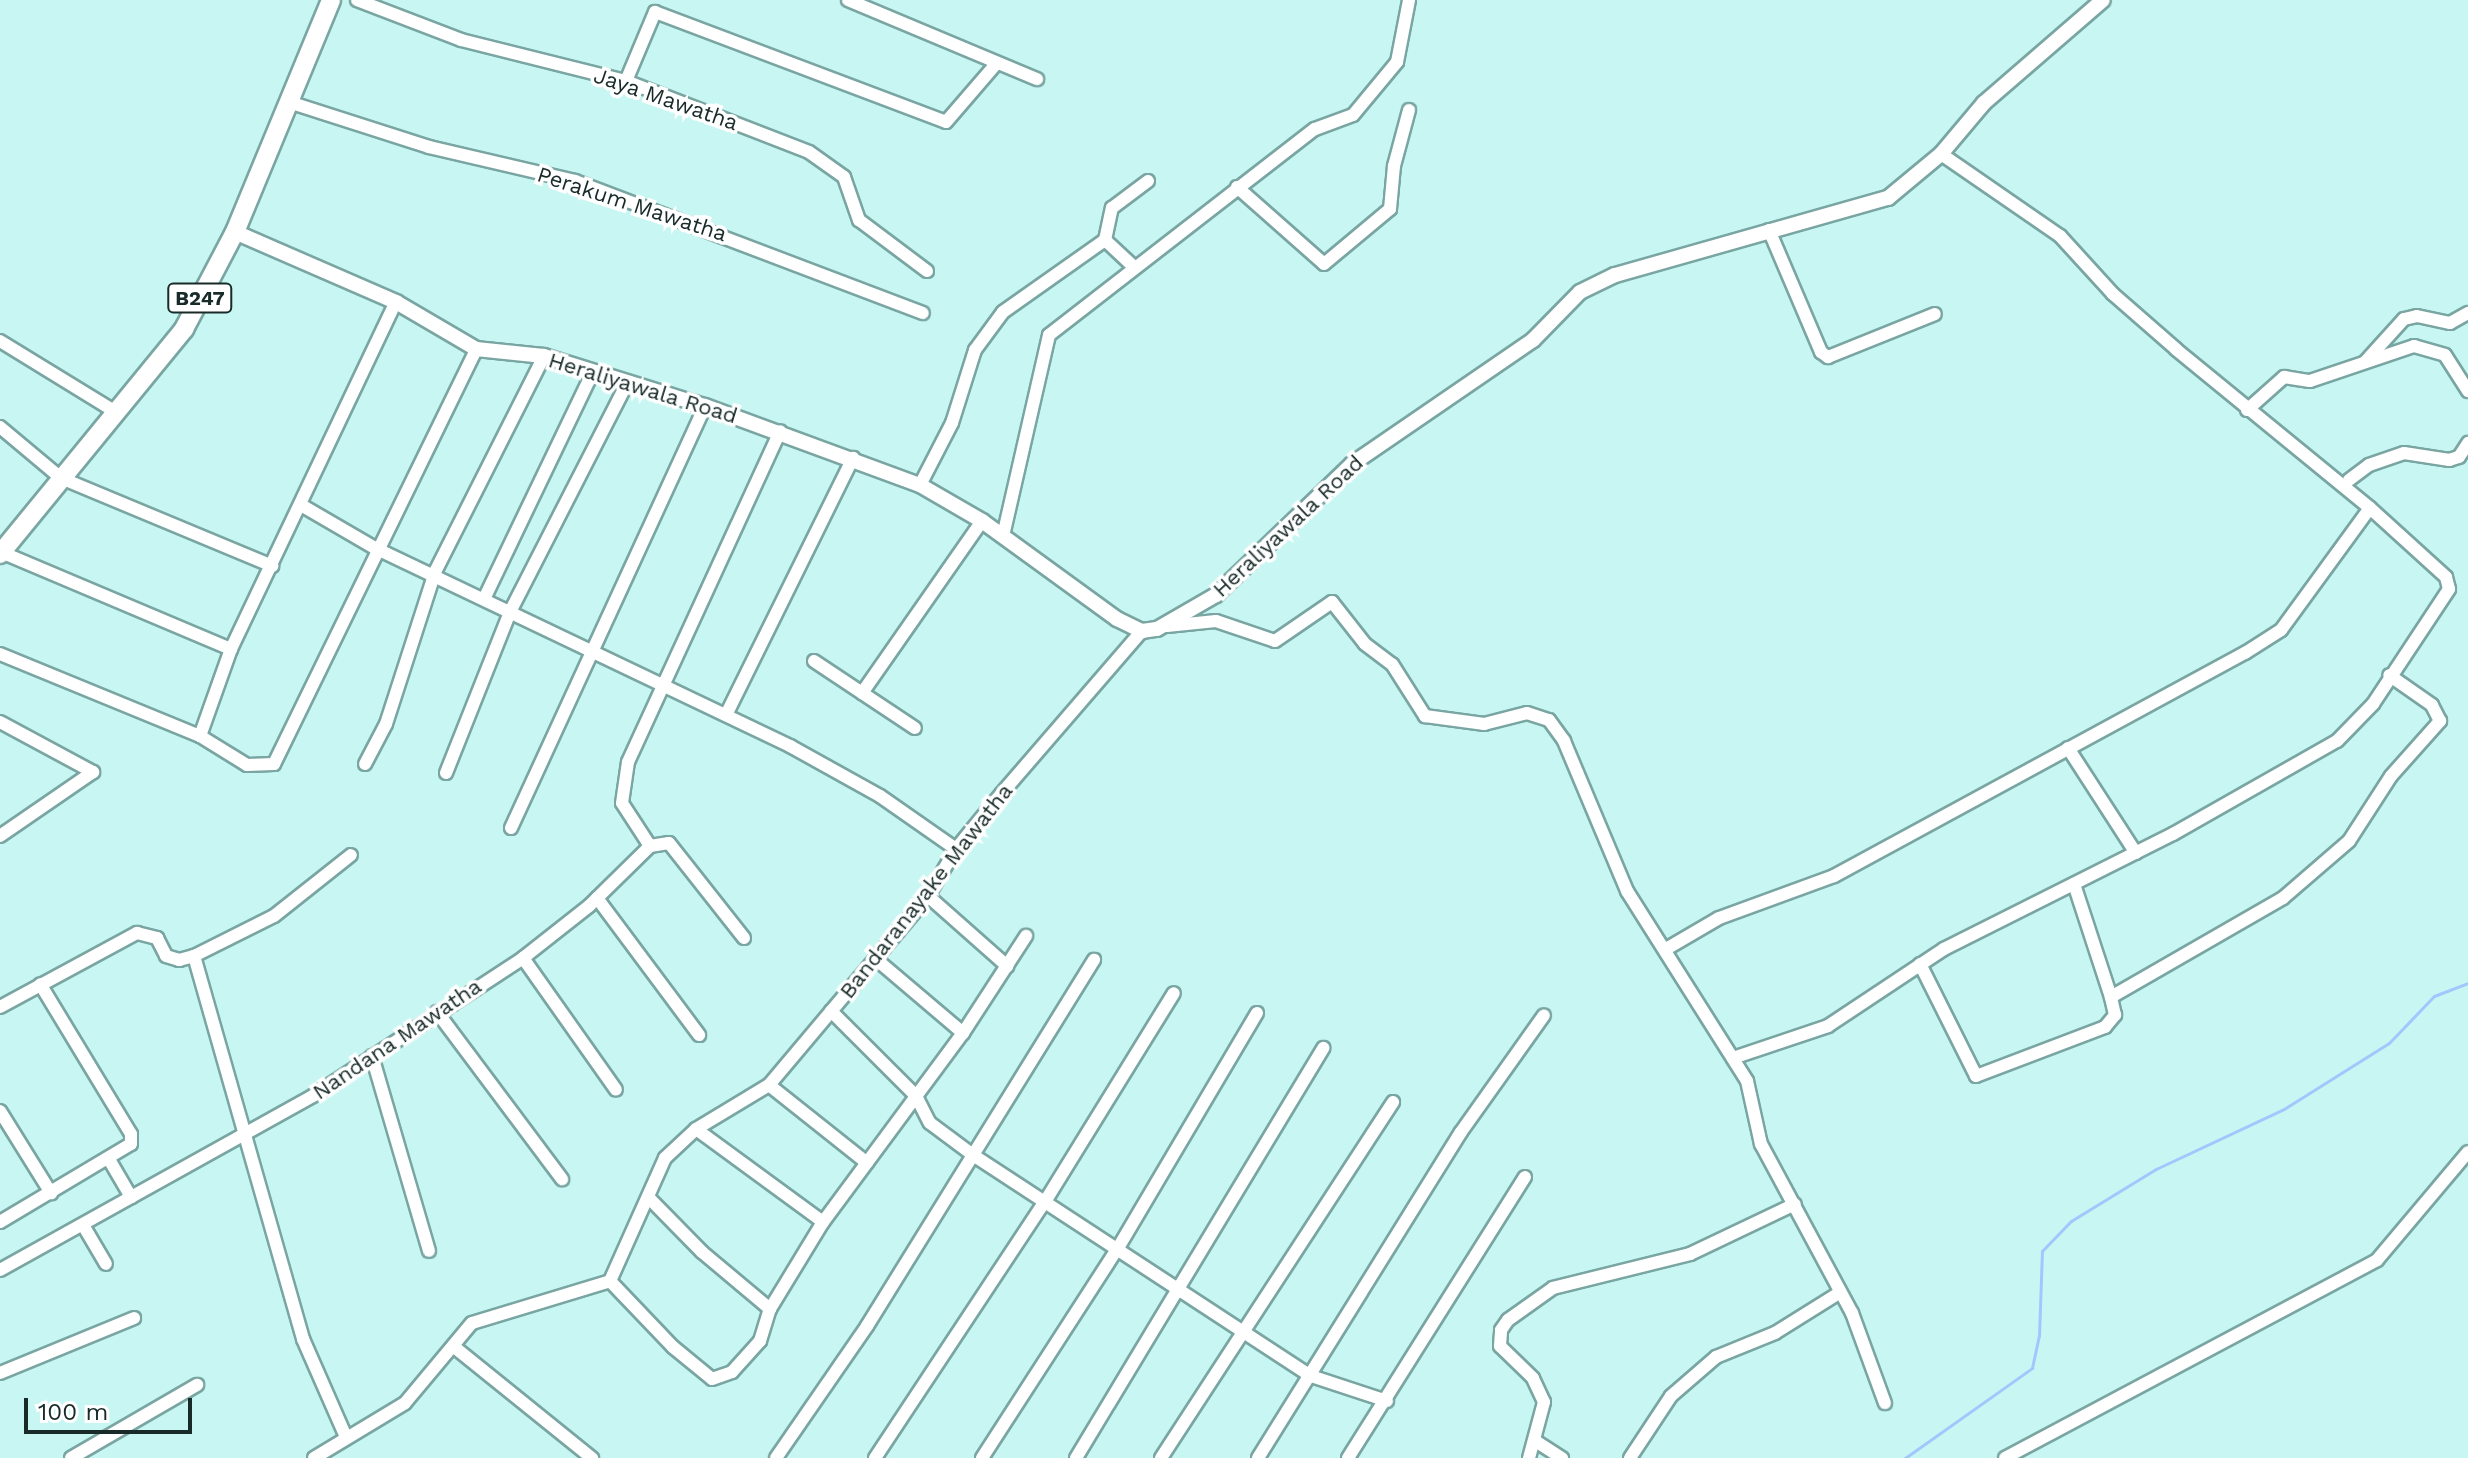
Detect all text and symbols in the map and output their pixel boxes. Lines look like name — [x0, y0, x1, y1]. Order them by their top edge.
street label: Jaya Mawatha — [590, 62, 742, 136]
street label: Perakum Mawatha — [534, 161, 730, 247]
road number: B247 — [166, 282, 234, 314]
street label: Heraliyawala Road — [545, 347, 741, 429]
street label: Heraliyawala Road — [1207, 449, 1369, 603]
street label: Bandaranayake Mawatha — [834, 778, 1018, 1004]
street label: Nandana Mawatha — [307, 973, 487, 1105]
scale bar — [28, 1382, 196, 1432]
text: 100 m — [38, 1398, 108, 1426]

